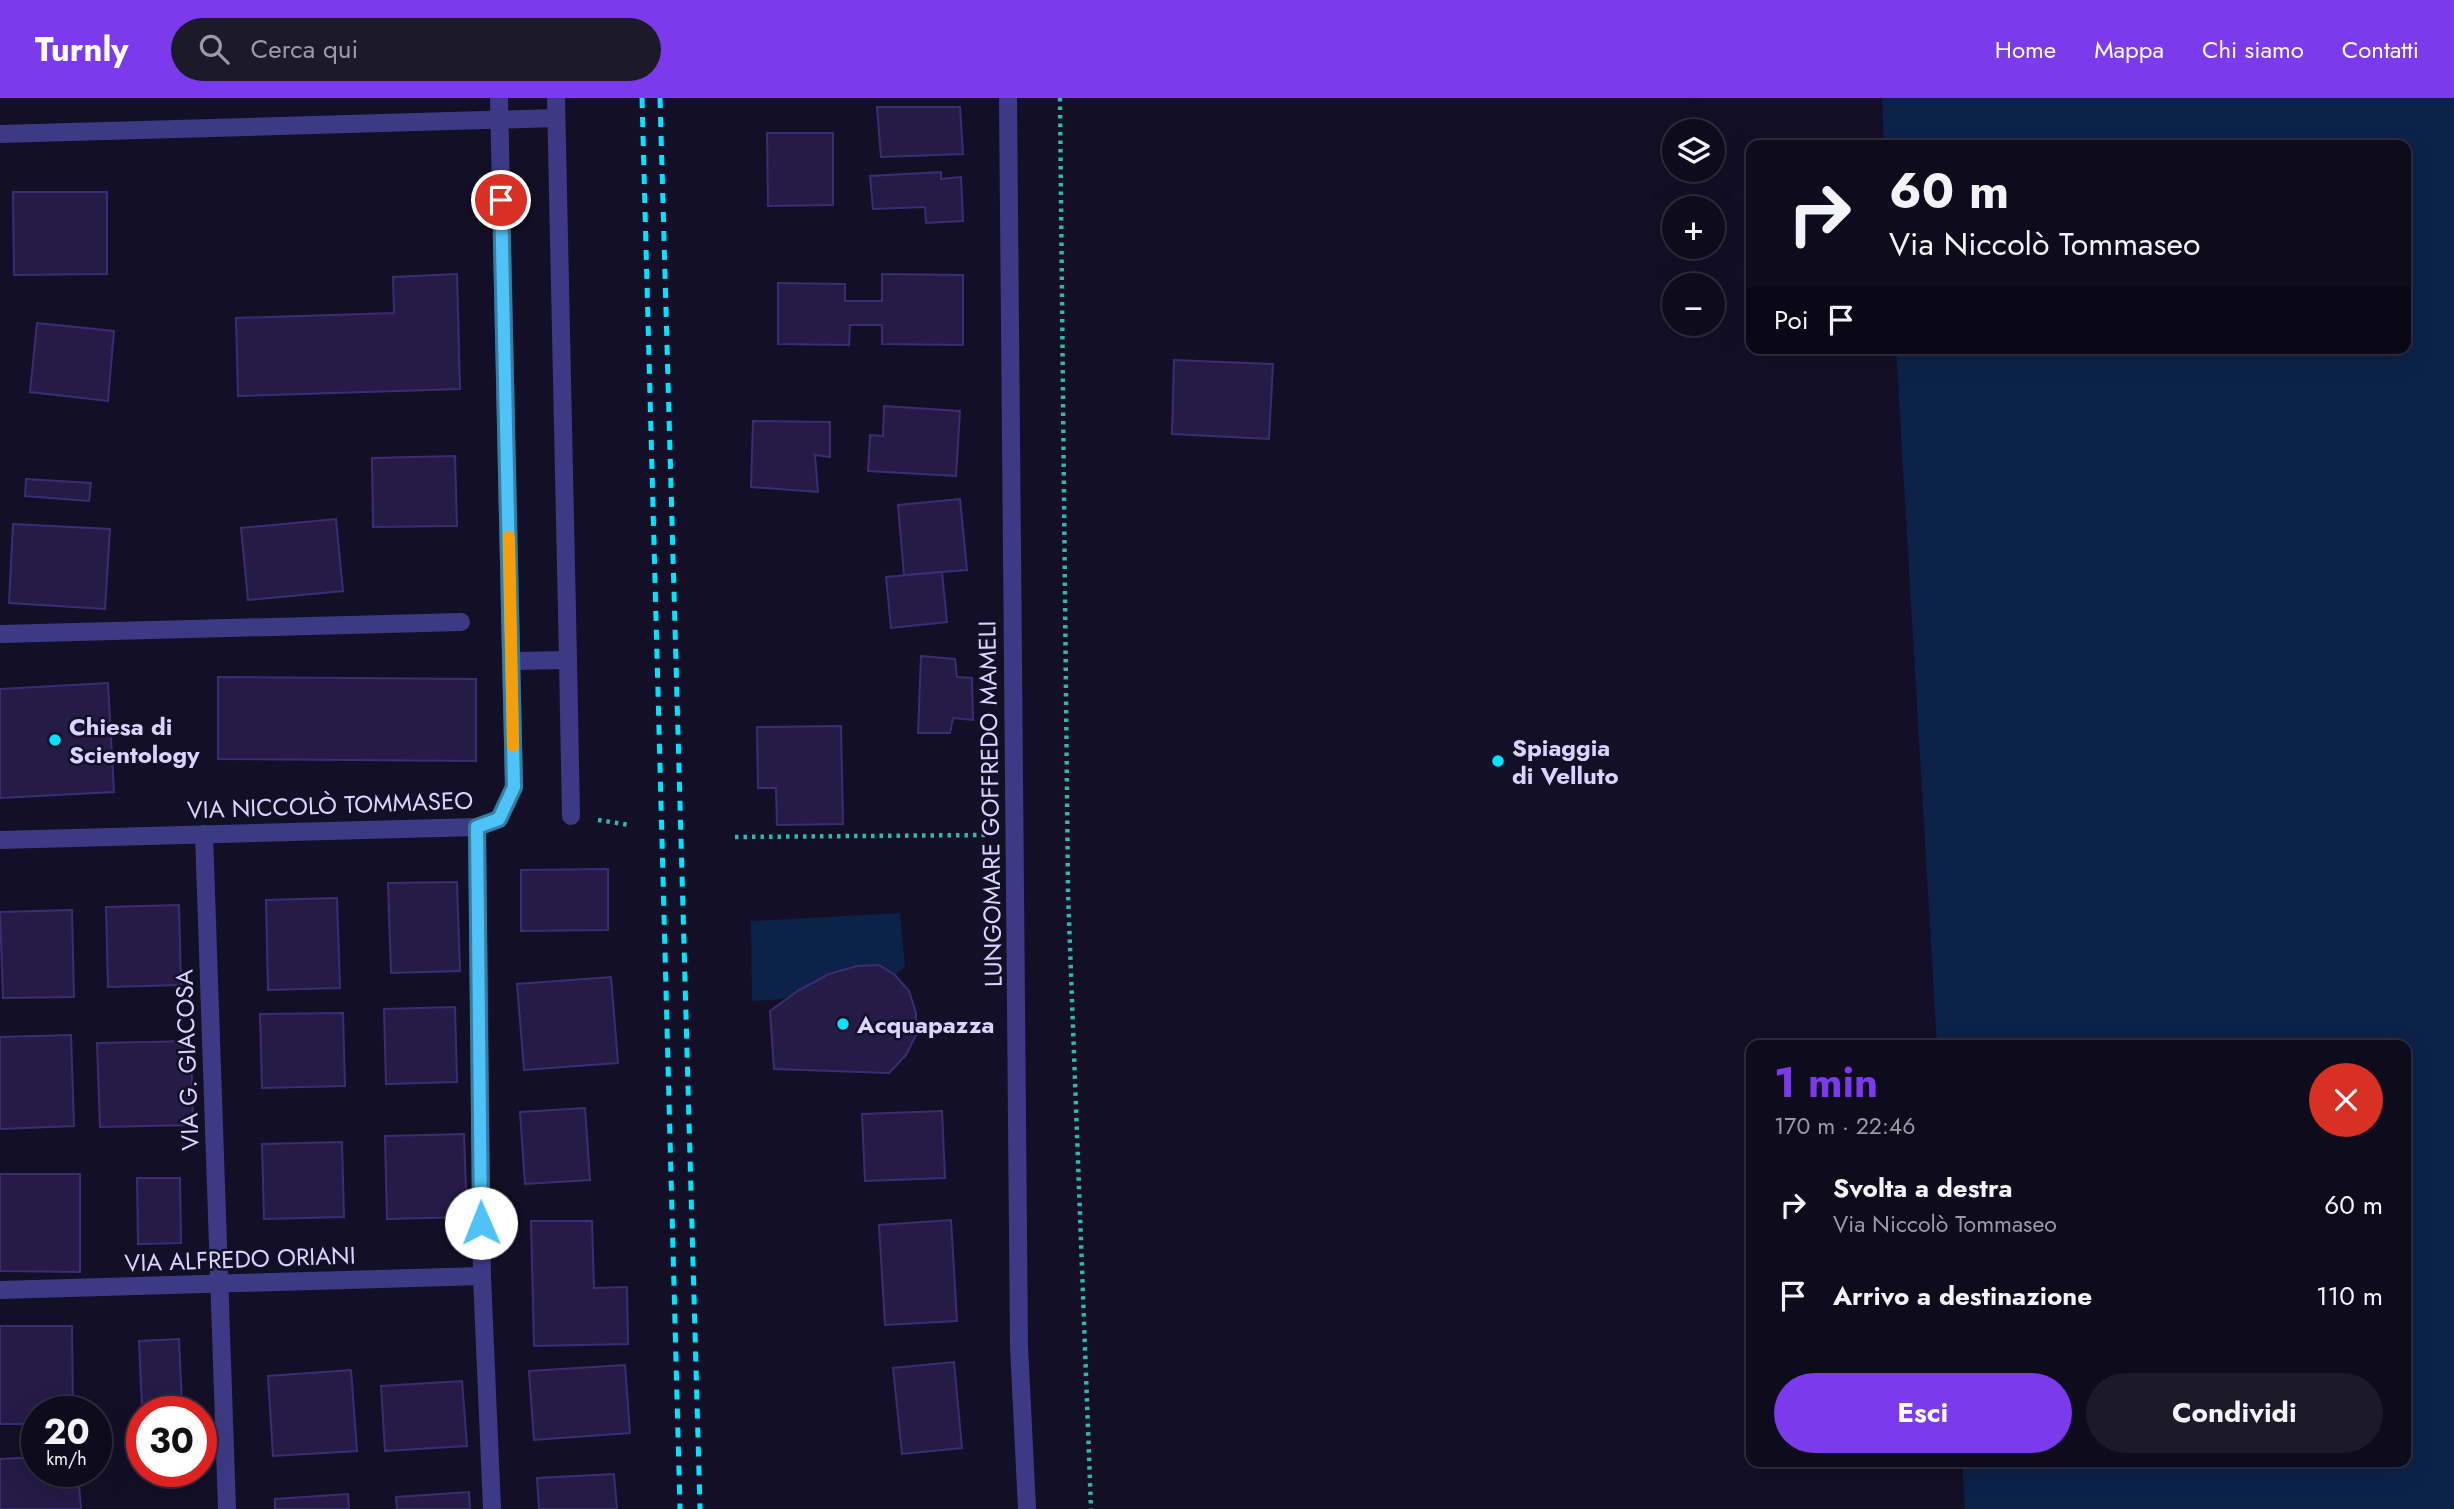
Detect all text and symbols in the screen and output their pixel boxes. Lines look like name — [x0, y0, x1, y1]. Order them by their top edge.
search box — [171, 18, 661, 81]
text: Turnly — [35, 26, 129, 73]
icon: search — [195, 30, 233, 68]
text: Cerca qui — [251, 30, 358, 68]
text: Home — [1995, 32, 2056, 67]
text: Mappa — [2094, 32, 2164, 67]
text: Chi siamo — [2202, 32, 2304, 67]
text: Contatti — [2342, 32, 2419, 67]
map controls — [1662, 119, 1725, 336]
button: layers — [1662, 119, 1725, 182]
text: 60 m — [1889, 156, 2009, 226]
icon: right — [1774, 168, 1865, 259]
pin — [471, 170, 531, 230]
icon: arrive — [482, 181, 520, 219]
button: + — [1662, 196, 1725, 259]
text: Via Niccolò Tommaseo — [1889, 221, 2200, 267]
button: − — [1662, 273, 1725, 336]
text: Poi — [1774, 301, 1808, 339]
icon: arrive — [1822, 301, 1860, 339]
street label: LUNGOMARE GOFFREDO MAMELI — [969, 621, 1011, 987]
place label: Chiesa di Scientology — [69, 709, 200, 772]
place label: Spiaggia di Velluto — [1512, 730, 1619, 793]
marker: Chiesa di Scientology — [47, 732, 63, 748]
marker: Spiaggia di Velluto — [1490, 753, 1506, 769]
street label: VIA NICCOLÒ TOMMASEO — [186, 783, 474, 827]
street label: VIA G. GIACOSA — [166, 969, 208, 1151]
place label: Acquapazza — [856, 1007, 995, 1042]
marker: Acquapazza — [835, 1016, 851, 1032]
text: 1 min — [1774, 1052, 1878, 1113]
button: close — [2309, 1063, 2383, 1137]
text: 170 m · 22:46 — [1774, 1109, 1916, 1143]
text: Svolta a destra — [1833, 1169, 2013, 1207]
position arrow — [444, 1186, 518, 1260]
icon: right — [1774, 1186, 1812, 1224]
text: 60 m — [2324, 1186, 2383, 1224]
text: Via Niccolò Tommaseo — [1833, 1207, 2057, 1241]
street label: VIA ALFREDO ORIANI — [124, 1237, 356, 1281]
icon: arrive — [1774, 1277, 1812, 1315]
text: Arrivo a destinazione — [1833, 1277, 2092, 1315]
text: 110 m — [2316, 1277, 2383, 1315]
button: Esci — [1774, 1373, 2072, 1453]
button: Condividi — [2086, 1373, 2383, 1453]
speed limit sign: 30 — [126, 1396, 217, 1487]
text: 20 — [43, 1407, 90, 1457]
text: km/h — [46, 1446, 87, 1472]

